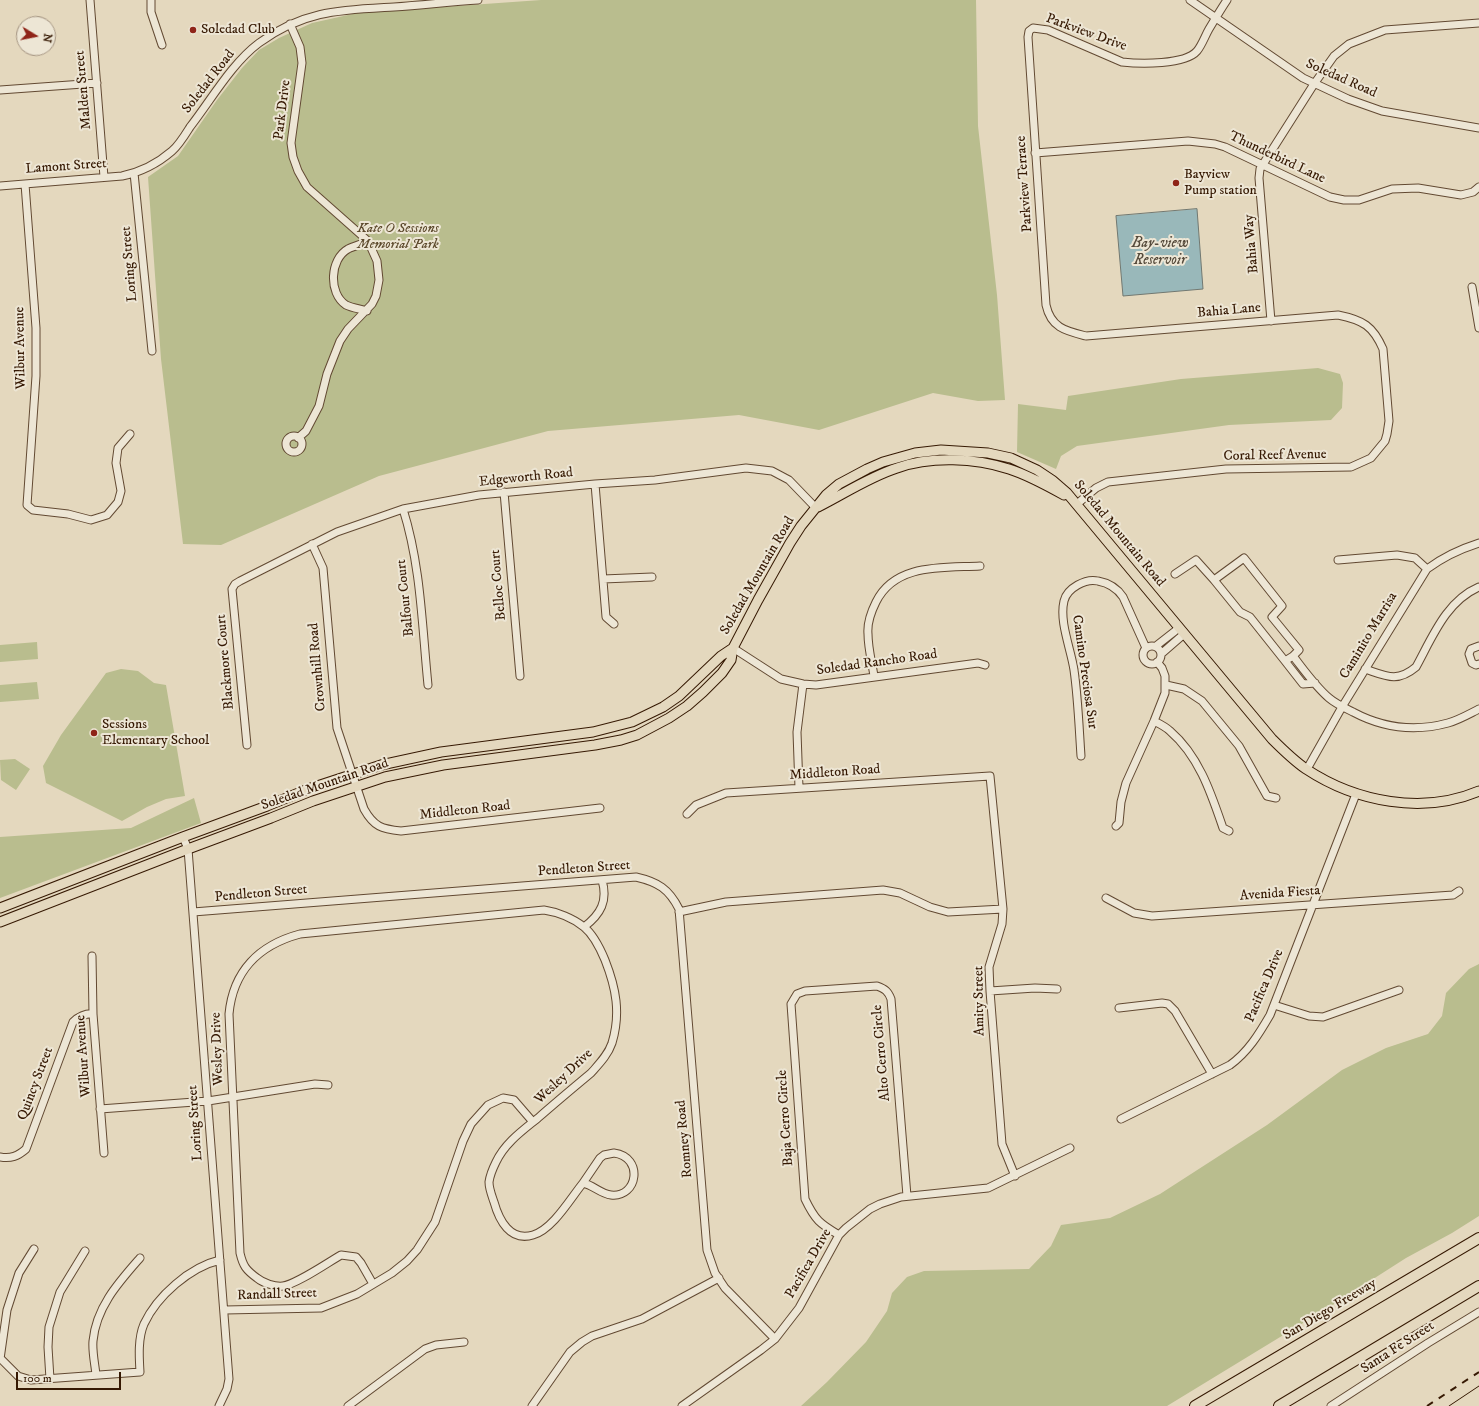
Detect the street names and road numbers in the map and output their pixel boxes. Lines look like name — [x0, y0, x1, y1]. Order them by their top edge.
street label: Parkview Drive — [1043, 11, 1129, 55]
street label: Soledad Road — [179, 47, 239, 117]
street label: Malden Street — [72, 50, 96, 130]
street label: Soledad Road — [1303, 56, 1379, 102]
street label: Park Drive — [271, 79, 295, 141]
street label: Thunderbird Lane — [1226, 128, 1328, 188]
street label: Parkview Terrace — [1013, 135, 1037, 233]
street label: Lamont Street — [25, 156, 107, 178]
street label: Bahia Way — [1241, 214, 1263, 274]
street label: Loring Street — [118, 225, 142, 303]
street label: Bahia Lane — [1196, 300, 1262, 322]
street label: Wilbur Avenue — [12, 307, 30, 389]
street label: Coral Reef Avenue — [1223, 447, 1327, 465]
street label: Edgeworth Road — [478, 465, 574, 491]
street label: Soledad Mountain Road — [1070, 477, 1168, 591]
street label: Soledad Mountain Road — [717, 514, 799, 638]
street label: Belloc Court — [488, 549, 510, 621]
street label: Balfour Court — [394, 558, 418, 638]
street label: Caminito Marrisa — [1337, 590, 1401, 682]
street label: Blackmore Court — [213, 614, 239, 710]
street label: Camino Preciosa Sur — [1068, 614, 1100, 730]
street label: Crownhill Road — [306, 622, 330, 712]
street label: Soledad Rancho Road — [816, 646, 938, 680]
street label: Soledad Mountain Road — [259, 755, 391, 815]
street label: Middleton Road — [789, 761, 881, 785]
street label: Middleton Road — [419, 798, 511, 824]
street label: Pendleton Street — [537, 857, 631, 881]
street label: Pendleton Street — [214, 882, 308, 906]
street label: Avenida Fiesta — [1239, 883, 1321, 905]
street label: Pacifica Drive — [1242, 947, 1288, 1025]
street label: Amity Street — [971, 966, 989, 1036]
street label: Alto Cerro Circle — [869, 1004, 895, 1102]
street label: Wesley Drive — [208, 1012, 228, 1086]
street label: Wilbur Avenue — [73, 1014, 95, 1098]
street label: Quincy Street — [14, 1045, 58, 1123]
street label: Wesley Drive — [531, 1046, 597, 1108]
street label: Baja Cerro Circle — [774, 1069, 798, 1167]
street label: Loring Street — [185, 1085, 207, 1161]
street label: Romney Road — [673, 1099, 697, 1179]
street label: Pacifica Drive — [782, 1226, 836, 1302]
street label: San Diego Freeway — [1280, 1275, 1380, 1345]
street label: Randall Street — [237, 1285, 317, 1305]
street label: Santa Fe Street — [1358, 1318, 1438, 1378]

